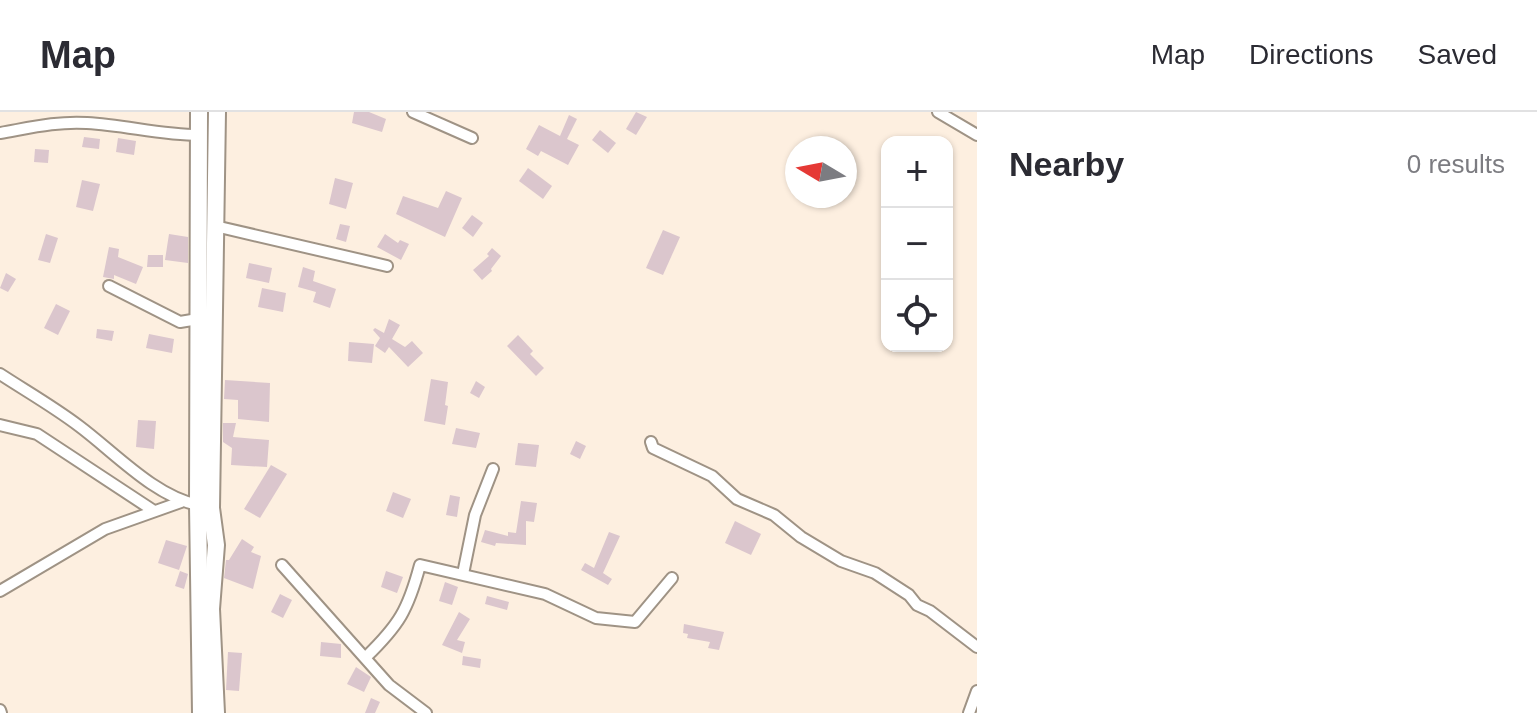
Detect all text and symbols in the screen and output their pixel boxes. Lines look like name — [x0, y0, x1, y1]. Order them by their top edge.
text: Map — [40, 34, 116, 76]
text: Map — [1151, 39, 1205, 70]
text: Directions — [1249, 39, 1374, 70]
text: Saved — [1418, 39, 1497, 70]
north arrow — [785, 136, 857, 208]
map controls — [881, 136, 953, 352]
button: + — [881, 136, 953, 208]
text: Nearby — [1009, 145, 1124, 183]
text: 0 results — [1407, 149, 1505, 179]
button: − — [881, 208, 953, 280]
button: locate — [881, 280, 953, 352]

